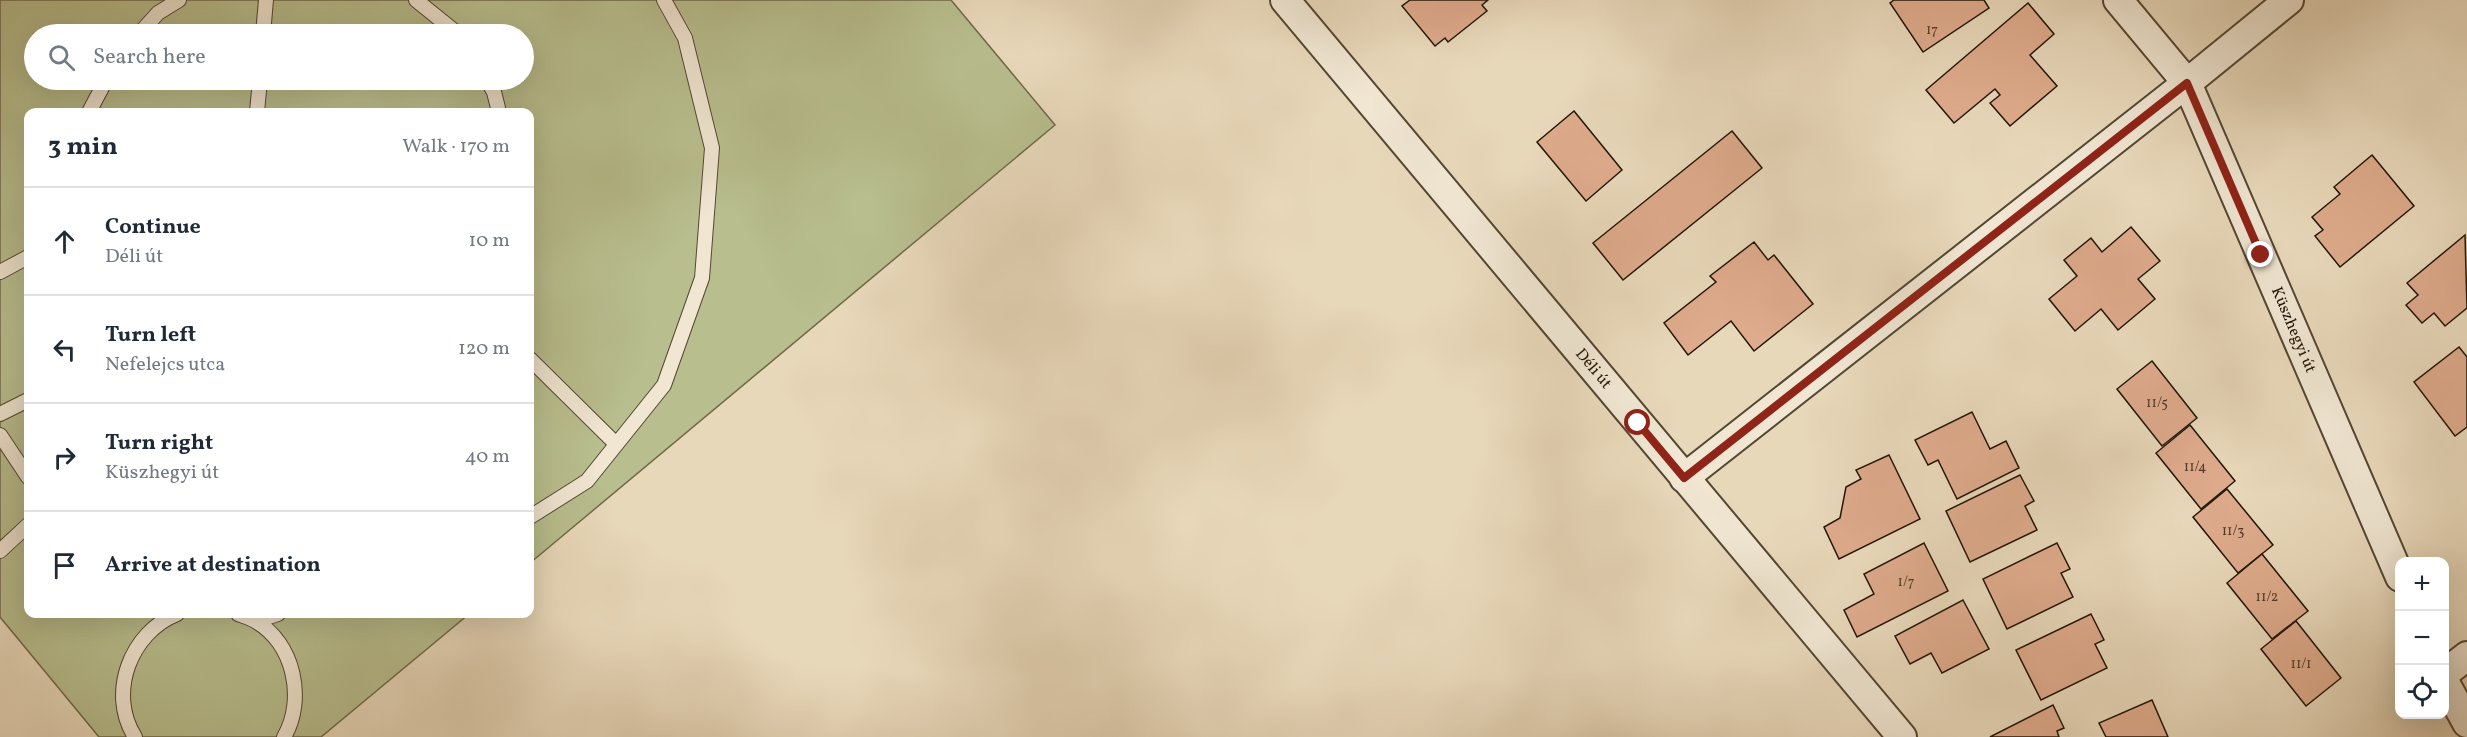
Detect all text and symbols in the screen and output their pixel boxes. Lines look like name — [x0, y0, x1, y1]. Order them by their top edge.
house number: 17 — [1926, 21, 1938, 40]
search box — [24, 24, 534, 90]
icon: search — [45, 41, 78, 74]
text: Search here — [93, 42, 206, 73]
text: 3 min — [48, 129, 118, 165]
text: Walk · 170 m — [402, 133, 510, 161]
text: Continue — [105, 212, 201, 243]
icon: ahead — [48, 225, 81, 258]
text: 10 m — [469, 227, 510, 255]
route end — [2247, 241, 2273, 267]
text: Déli út — [105, 243, 163, 271]
street label: Küszhegyi út — [2265, 284, 2321, 377]
text: Turn left — [105, 320, 196, 351]
icon: left — [48, 333, 81, 366]
text: 120 m — [458, 335, 510, 363]
street label: Déli út — [1570, 344, 1617, 394]
text: Nefelejcs utca — [105, 351, 225, 379]
house number: 11/5 — [2146, 394, 2168, 413]
route start — [1624, 409, 1650, 435]
text: Turn right — [105, 428, 213, 459]
icon: right — [48, 441, 81, 474]
text: 40 m — [465, 443, 510, 471]
house number: 11/4 — [2184, 458, 2206, 477]
text: Küszhegyi út — [105, 459, 219, 487]
house number: 11/3 — [2222, 522, 2244, 541]
icon: arrive — [48, 549, 81, 582]
text: Arrive at destination — [105, 550, 321, 581]
map controls — [2395, 557, 2449, 719]
button: + — [2395, 557, 2449, 611]
house number: 1/7 — [1898, 573, 1915, 592]
house number: 11/2 — [2256, 588, 2278, 607]
button: − — [2395, 611, 2449, 665]
house number: 11/1 — [2291, 655, 2312, 674]
button: locate — [2395, 665, 2449, 719]

